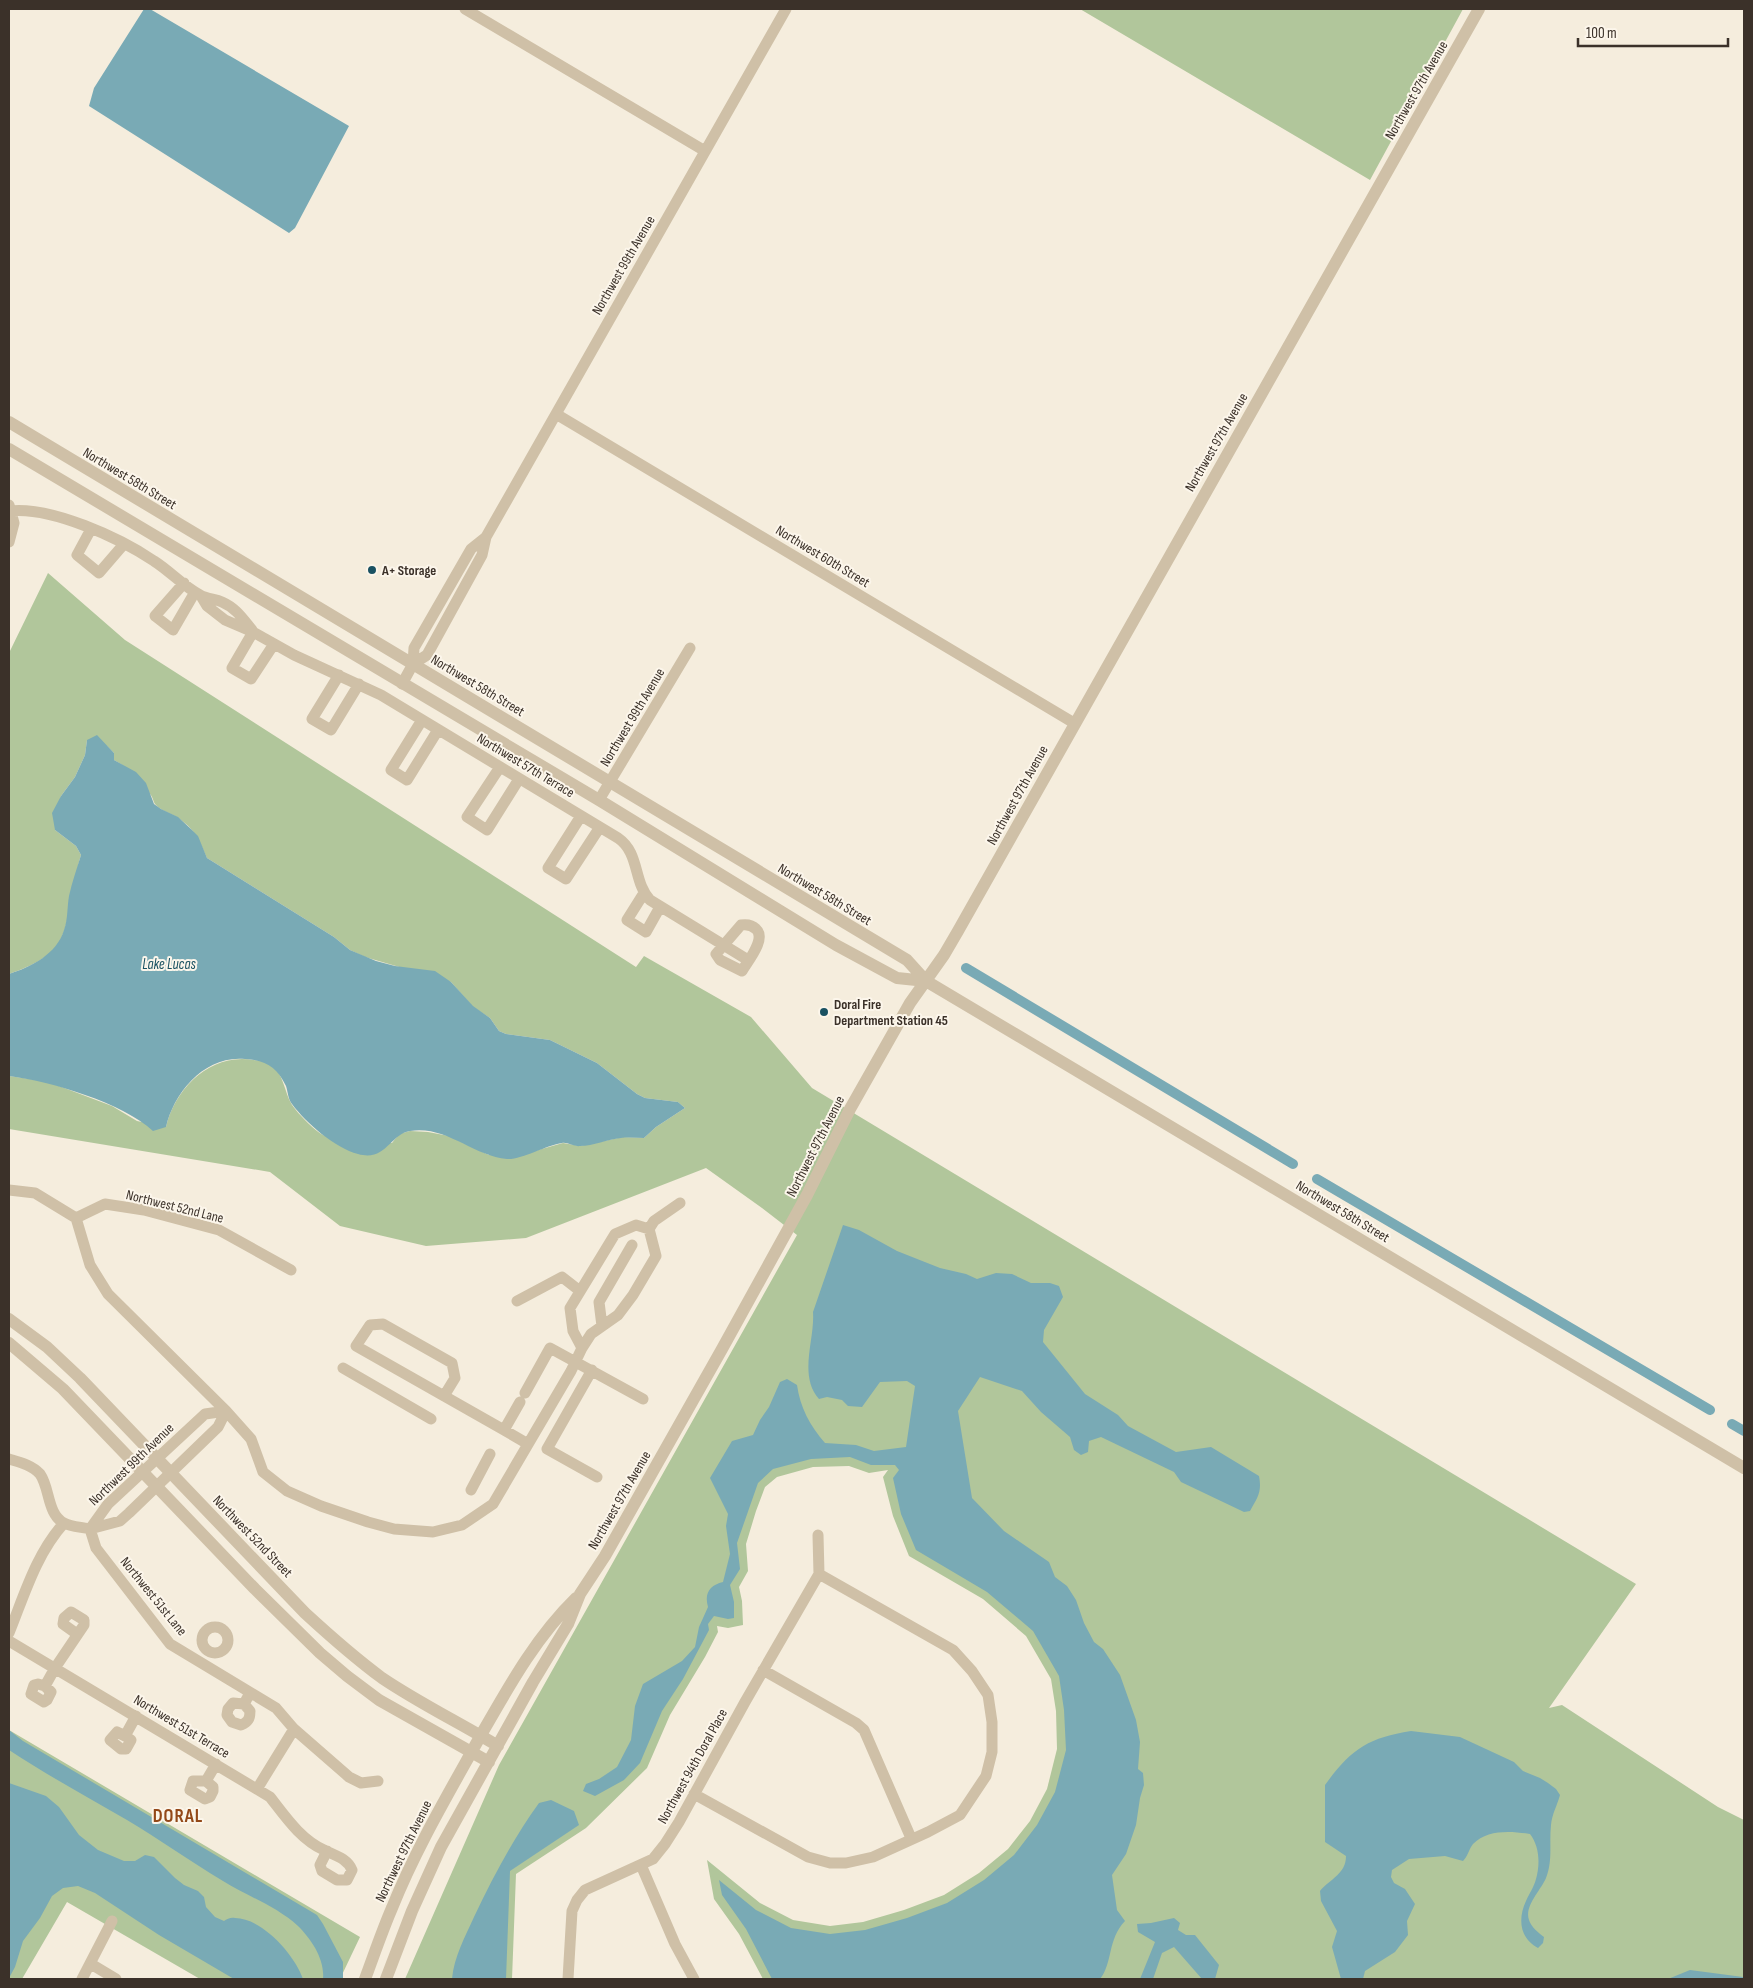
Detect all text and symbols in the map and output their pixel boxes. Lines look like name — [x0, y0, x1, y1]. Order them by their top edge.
scale bar — [1578, 15, 1728, 47]
text: 100 m — [1586, 24, 1617, 43]
street label: Northwest 97th Avenue — [1381, 38, 1452, 143]
street label: Northwest 99th Avenue — [588, 213, 659, 318]
street label: Northwest 97th Avenue — [1181, 390, 1252, 495]
street label: Northwest 58th Street — [80, 444, 180, 513]
street label: Northwest 60th Street — [773, 522, 873, 591]
place label: A+ Storage — [381, 562, 436, 579]
marker: A+ Storage — [366, 564, 378, 576]
street label: Northwest 58th Street — [428, 651, 528, 720]
street label: Northwest 99th Avenue — [596, 665, 668, 769]
street label: Northwest 57th Terrace — [474, 730, 578, 801]
street label: Northwest 97th Avenue — [983, 743, 1052, 848]
street label: Northwest 58th Street — [775, 860, 875, 929]
water label: Lake Lucas — [142, 955, 197, 974]
place label: Doral Fire Department Station 45 — [834, 996, 948, 1029]
marker: Doral Fire Department Station 45 — [818, 1006, 830, 1018]
street label: Northwest 97th Avenue — [783, 1093, 848, 1200]
street label: Northwest 58th Street — [1293, 1177, 1393, 1246]
street label: Northwest 52nd Lane — [124, 1186, 225, 1227]
street label: Northwest 99th Avenue — [85, 1419, 177, 1509]
street label: Northwest 97th Avenue — [584, 1448, 655, 1553]
street label: Northwest 52nd Street — [209, 1492, 296, 1581]
street label: Northwest 51st Lane — [117, 1553, 191, 1639]
street label: Northwest 51st Terrace — [131, 1691, 233, 1762]
street label: Northwest 94th Doral Place — [654, 1706, 731, 1827]
street label: Northwest 97th Avenue — [371, 1798, 435, 1905]
district label: DORAL — [153, 1805, 203, 1828]

